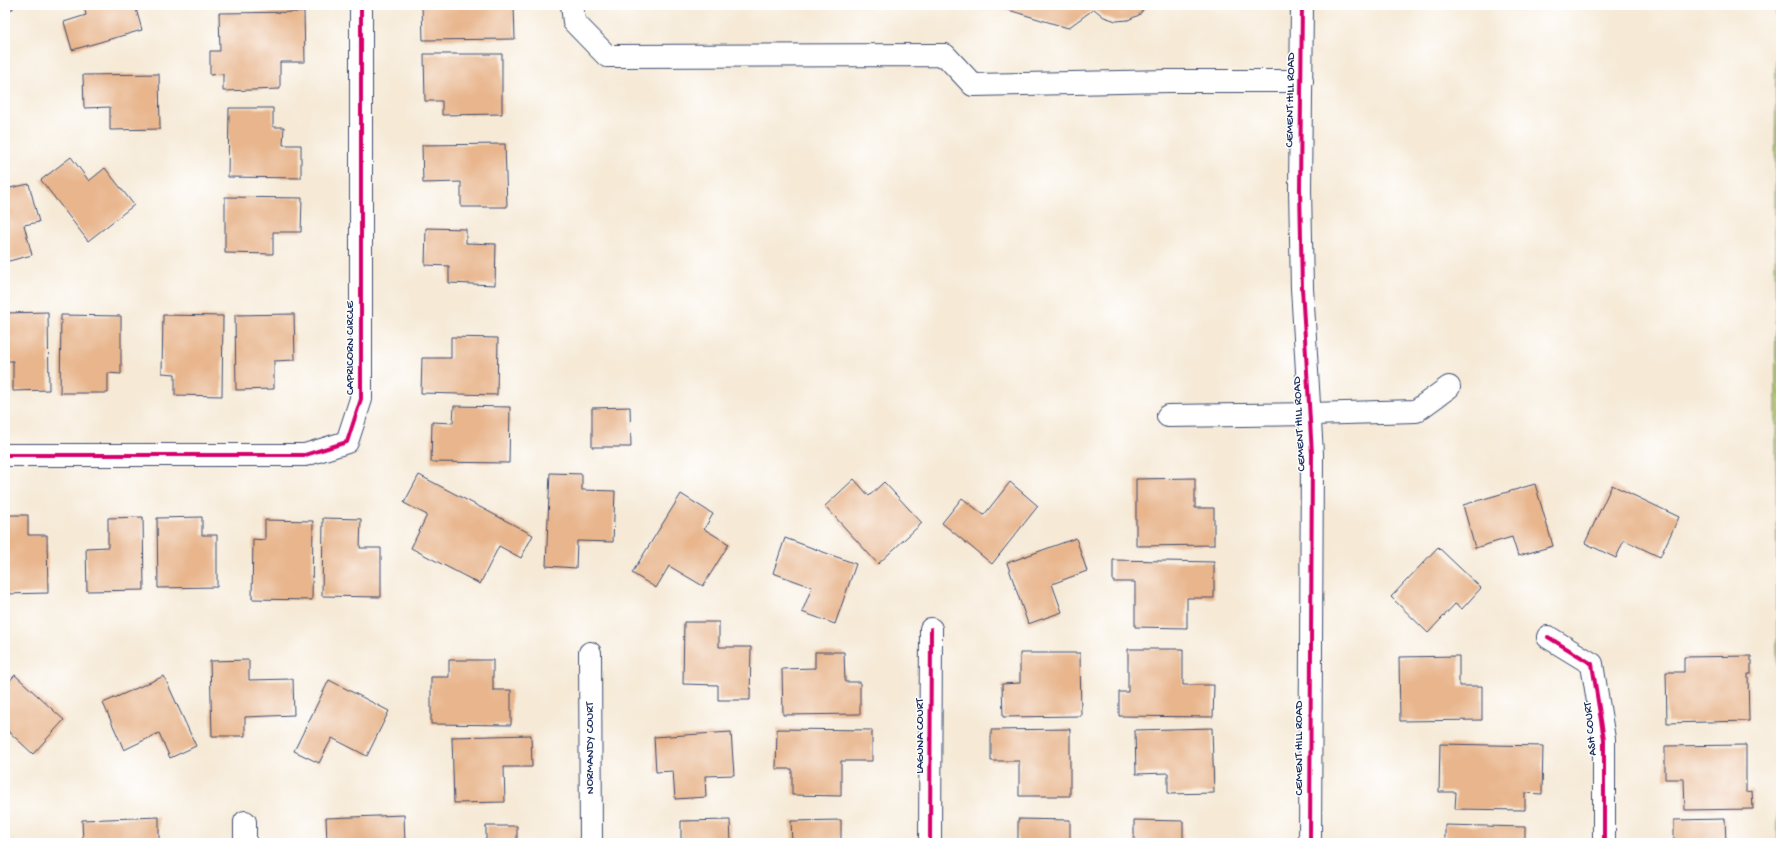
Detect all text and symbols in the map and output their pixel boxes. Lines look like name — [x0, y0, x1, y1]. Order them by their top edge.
street label: CEMENT HILL ROAD — [1283, 52, 1299, 148]
street label: CAPRICORN CIRCLE — [344, 300, 358, 395]
street label: CEMENT HILL ROAD — [1291, 376, 1309, 472]
street label: LAGUNA COURT — [914, 697, 928, 774]
street label: NORMANDY COURT — [584, 700, 598, 794]
street label: CEMENT HILL ROAD — [1293, 700, 1307, 795]
street label: ASH COURT — [1581, 700, 1601, 757]

